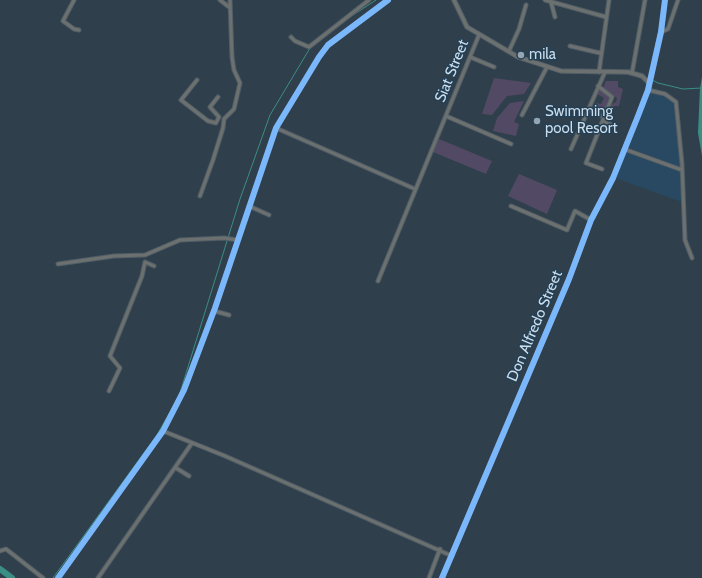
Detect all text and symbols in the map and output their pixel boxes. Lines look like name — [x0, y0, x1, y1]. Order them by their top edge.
street label: Siat Street — [431, 37, 473, 105]
place label: mila — [529, 46, 556, 64]
marker: mila — [516, 50, 526, 60]
place label: Swimming pool Resort — [545, 103, 617, 138]
marker: Swimming pool Resort — [532, 116, 542, 126]
street label: Don Alfredo Street — [503, 268, 567, 384]

